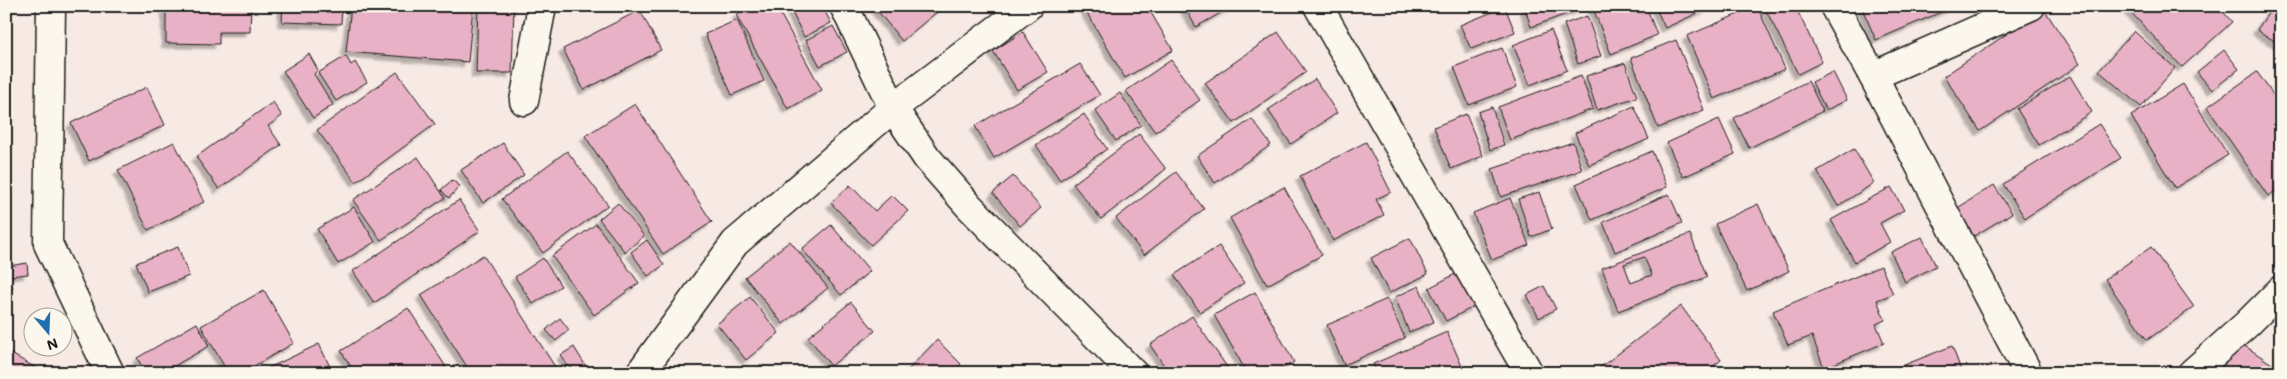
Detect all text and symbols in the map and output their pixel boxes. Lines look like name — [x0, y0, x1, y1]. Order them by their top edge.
north arrow — [22, 306, 72, 356]
text: N — [44, 334, 61, 355]

